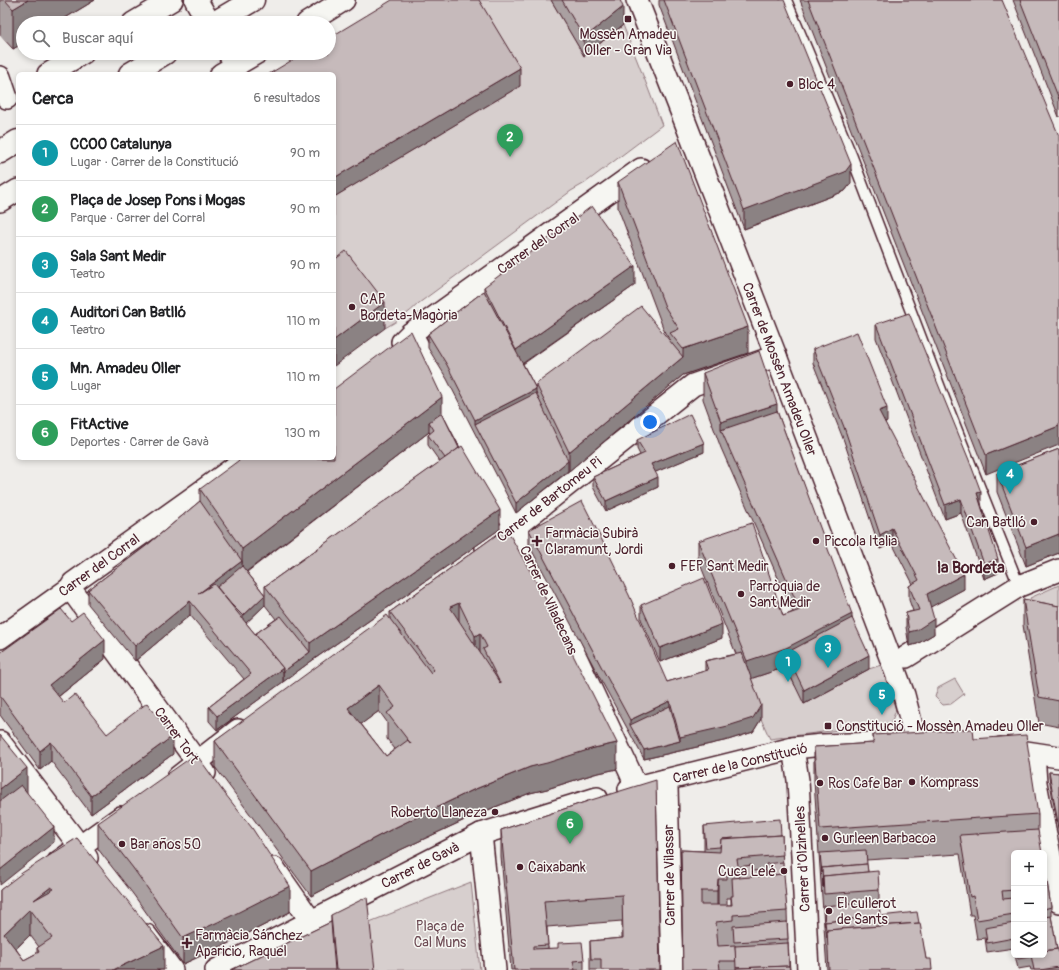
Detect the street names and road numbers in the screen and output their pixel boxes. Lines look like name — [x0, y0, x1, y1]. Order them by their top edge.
street label: Carrer del Corral — [494, 209, 583, 278]
street label: Carrer de Mossèn Amadeu Oller — [739, 280, 821, 458]
street label: Carrer de Bartomeu Pi — [493, 453, 606, 546]
street label: Carrer del Corral — [55, 530, 143, 601]
street label: Carrer de Viladecans — [516, 543, 582, 658]
street label: Carrer Tort — [151, 704, 203, 767]
street label: Carrer de la Constitució — [671, 740, 809, 787]
street label: Carrer d'Olzinelles — [791, 805, 814, 912]
street label: Carrer de Vilassar — [660, 824, 679, 926]
street label: Carrer de Gavà — [378, 839, 462, 892]

